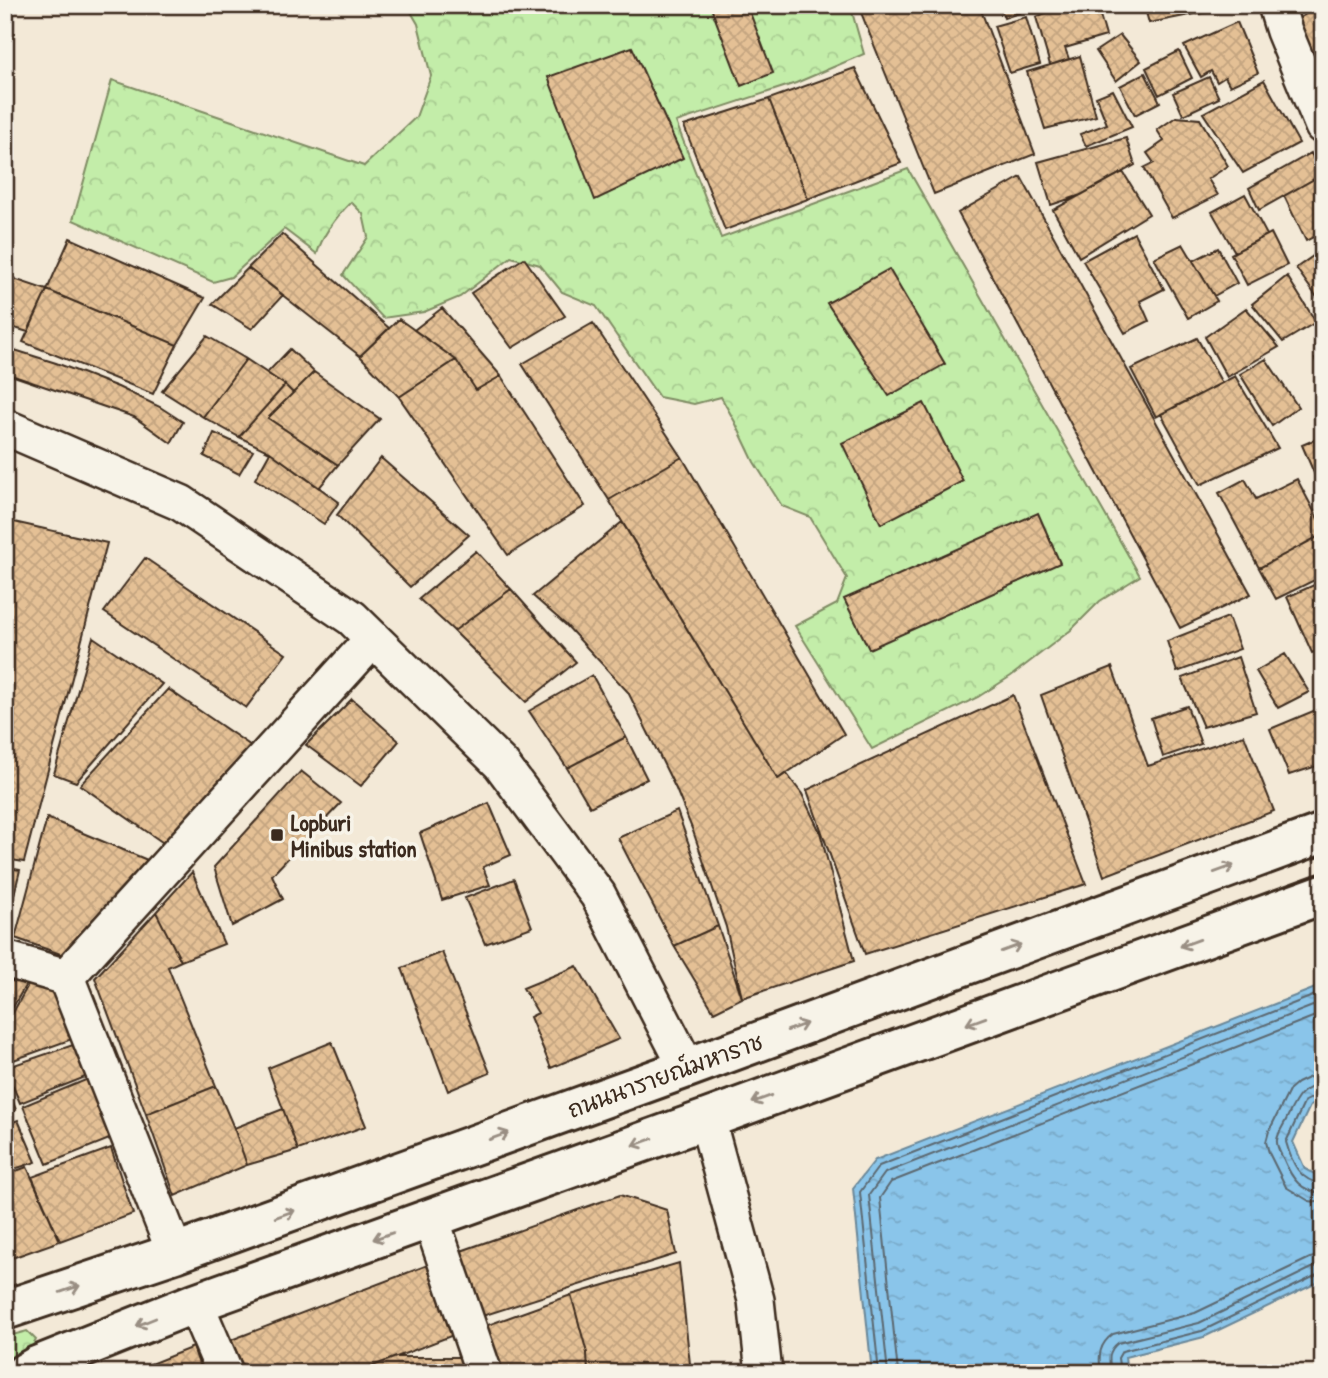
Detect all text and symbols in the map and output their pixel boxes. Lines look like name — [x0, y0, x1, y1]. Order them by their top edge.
place label: Lopburi Minibus station — [291, 807, 417, 864]
marker: Lopburi Minibus station — [269, 827, 285, 843]
one-way arrow — [1213, 862, 1235, 874]
one-way arrow — [1179, 938, 1201, 950]
one-way arrow — [999, 941, 1021, 953]
one-way arrow — [965, 1016, 987, 1028]
one-way arrow — [786, 1020, 808, 1032]
street label: ถนนนารายณ์มหาราช — [563, 1025, 767, 1125]
one-way arrow — [752, 1094, 774, 1106]
one-way arrow — [487, 1129, 509, 1141]
one-way arrow — [633, 1137, 655, 1150]
one-way arrow — [273, 1206, 295, 1219]
one-way arrow — [372, 1230, 394, 1243]
one-way arrow — [59, 1282, 81, 1294]
one-way arrow — [136, 1317, 158, 1330]

